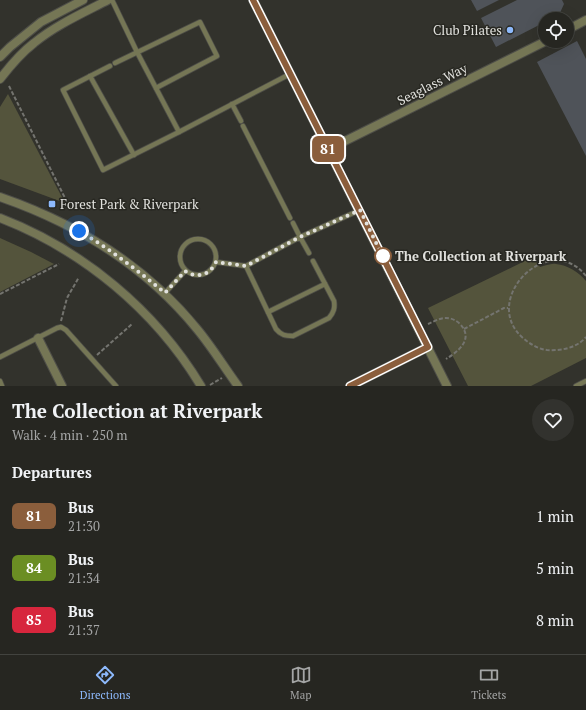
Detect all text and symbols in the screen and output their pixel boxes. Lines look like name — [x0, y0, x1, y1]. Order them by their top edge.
map controls — [538, 12, 574, 48]
button: locate — [538, 12, 574, 48]
place label: Club Pilates — [433, 21, 502, 39]
marker: Club Pilates — [505, 25, 515, 35]
street label: Seaglass Way — [394, 58, 470, 109]
line badge: 81 — [310, 136, 346, 162]
text: 81 — [320, 139, 336, 158]
place label: Forest Park & Riverpark — [60, 195, 199, 213]
marker: Forest Park & Riverpark — [47, 199, 57, 209]
your location — [69, 221, 89, 241]
marker: The Collection at Riverpark — [374, 247, 392, 265]
place label: The Collection at Riverpark — [395, 247, 567, 265]
text: The Collection at Riverpark — [12, 398, 262, 423]
button: heart — [532, 399, 574, 441]
text: Walk · 4 min · 250 m — [12, 426, 127, 444]
text: Departures — [12, 462, 92, 482]
text: Bus — [68, 497, 94, 517]
text: 81 — [26, 506, 42, 525]
text: 1 min — [536, 506, 574, 526]
text: 21:30 — [68, 517, 100, 535]
text: Bus — [68, 549, 94, 569]
text: 84 — [26, 558, 42, 577]
text: 5 min — [536, 558, 574, 578]
text: 21:34 — [68, 569, 100, 587]
text: Bus — [68, 601, 94, 621]
text: 85 — [26, 610, 42, 629]
text: 8 min — [536, 610, 574, 630]
text: 21:37 — [68, 621, 100, 639]
tab: Directions — [80, 664, 130, 702]
tab: Map — [290, 664, 312, 702]
tab: Tickets — [471, 664, 506, 702]

